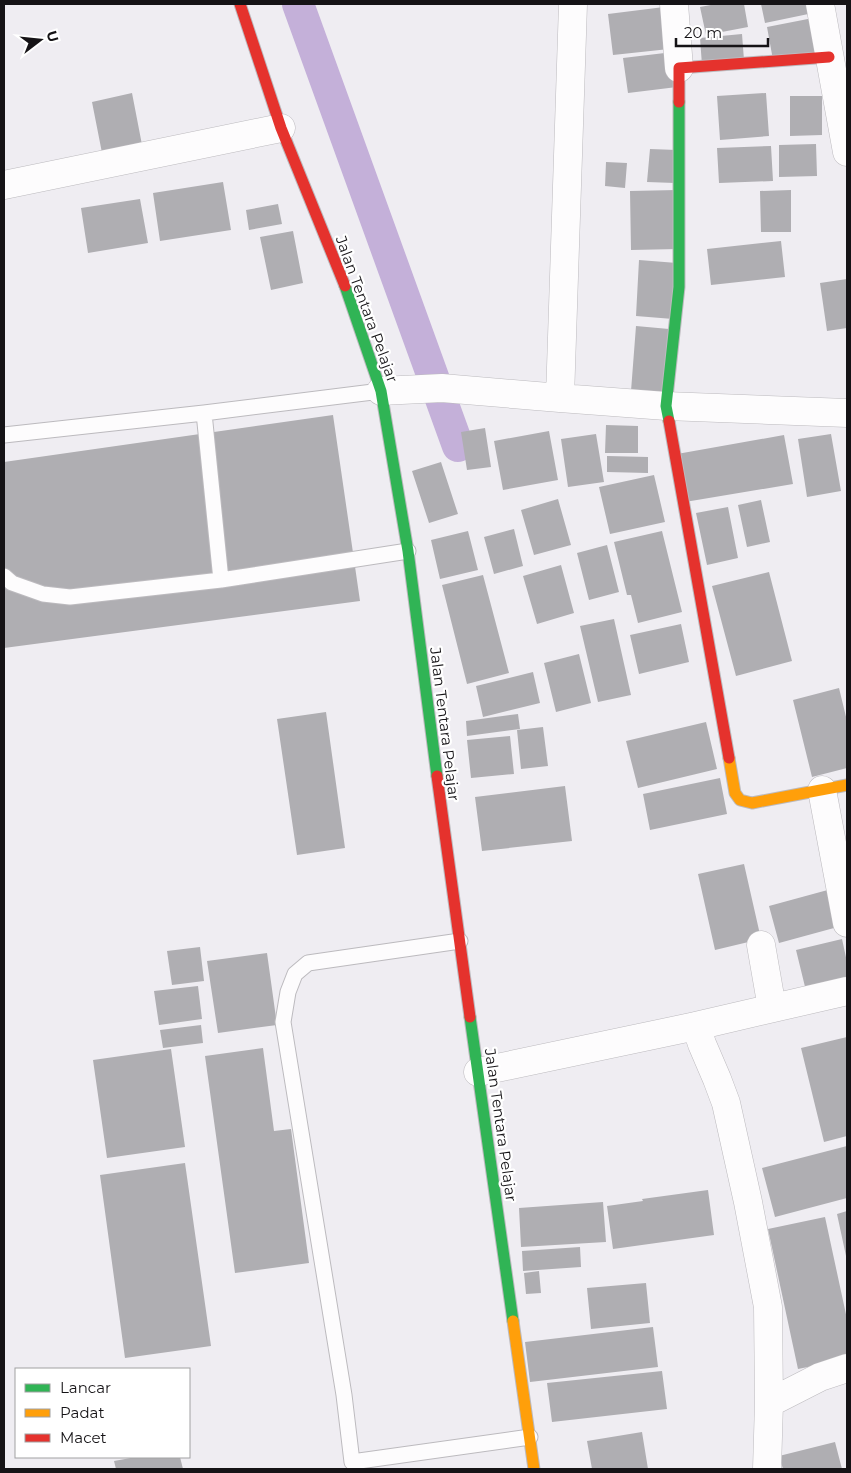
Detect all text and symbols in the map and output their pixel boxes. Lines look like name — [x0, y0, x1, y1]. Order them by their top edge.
north arrow — [15, 15, 65, 65]
scale bar — [676, 15, 768, 47]
text: 20 m — [684, 23, 722, 42]
text: U — [42, 29, 63, 44]
street label: Jalan Tentara Pelajar — [331, 232, 402, 385]
street label: Jalan Tentara Pelajar — [426, 645, 464, 802]
street label: Jalan Tentara Pelajar — [481, 1046, 521, 1203]
legend — [15, 1368, 190, 1458]
text: Lancar — [60, 1378, 111, 1397]
text: Padat — [60, 1403, 105, 1422]
text: Macet — [60, 1428, 107, 1447]

